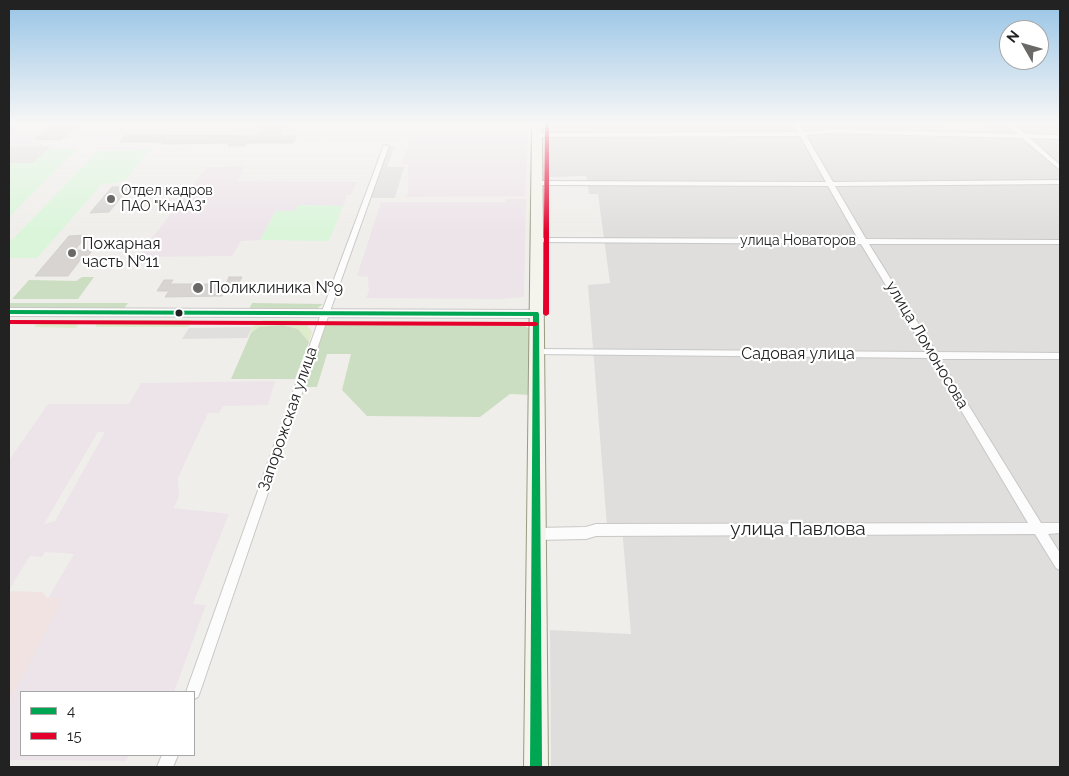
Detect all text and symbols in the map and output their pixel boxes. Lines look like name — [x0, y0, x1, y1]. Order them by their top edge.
north arrow — [999, 20, 1049, 70]
text: N — [1003, 27, 1023, 46]
place label: Отдел кадров ПАО "КнААЗ" — [121, 183, 213, 216]
marker: Отдел кадров ПАО "КнААЗ" — [105, 193, 117, 205]
street label: улица Новаторов — [740, 233, 856, 249]
place label: Пожарная часть №11 — [82, 234, 160, 272]
marker: Пожарная часть №11 — [66, 247, 78, 259]
place label: Поликлиника №9 — [209, 278, 343, 298]
street label: улица Ломоносова — [881, 278, 973, 412]
marker: Поликлиника №9 — [191, 281, 205, 295]
unlabelled marker — [174, 308, 184, 318]
street label: Запорожская улица — [254, 344, 322, 494]
street label: Садовая улица — [741, 344, 855, 364]
street label: улица Павлова — [730, 518, 866, 540]
legend — [20, 691, 195, 756]
text: 4 — [67, 702, 75, 720]
text: 15 — [67, 727, 82, 745]

